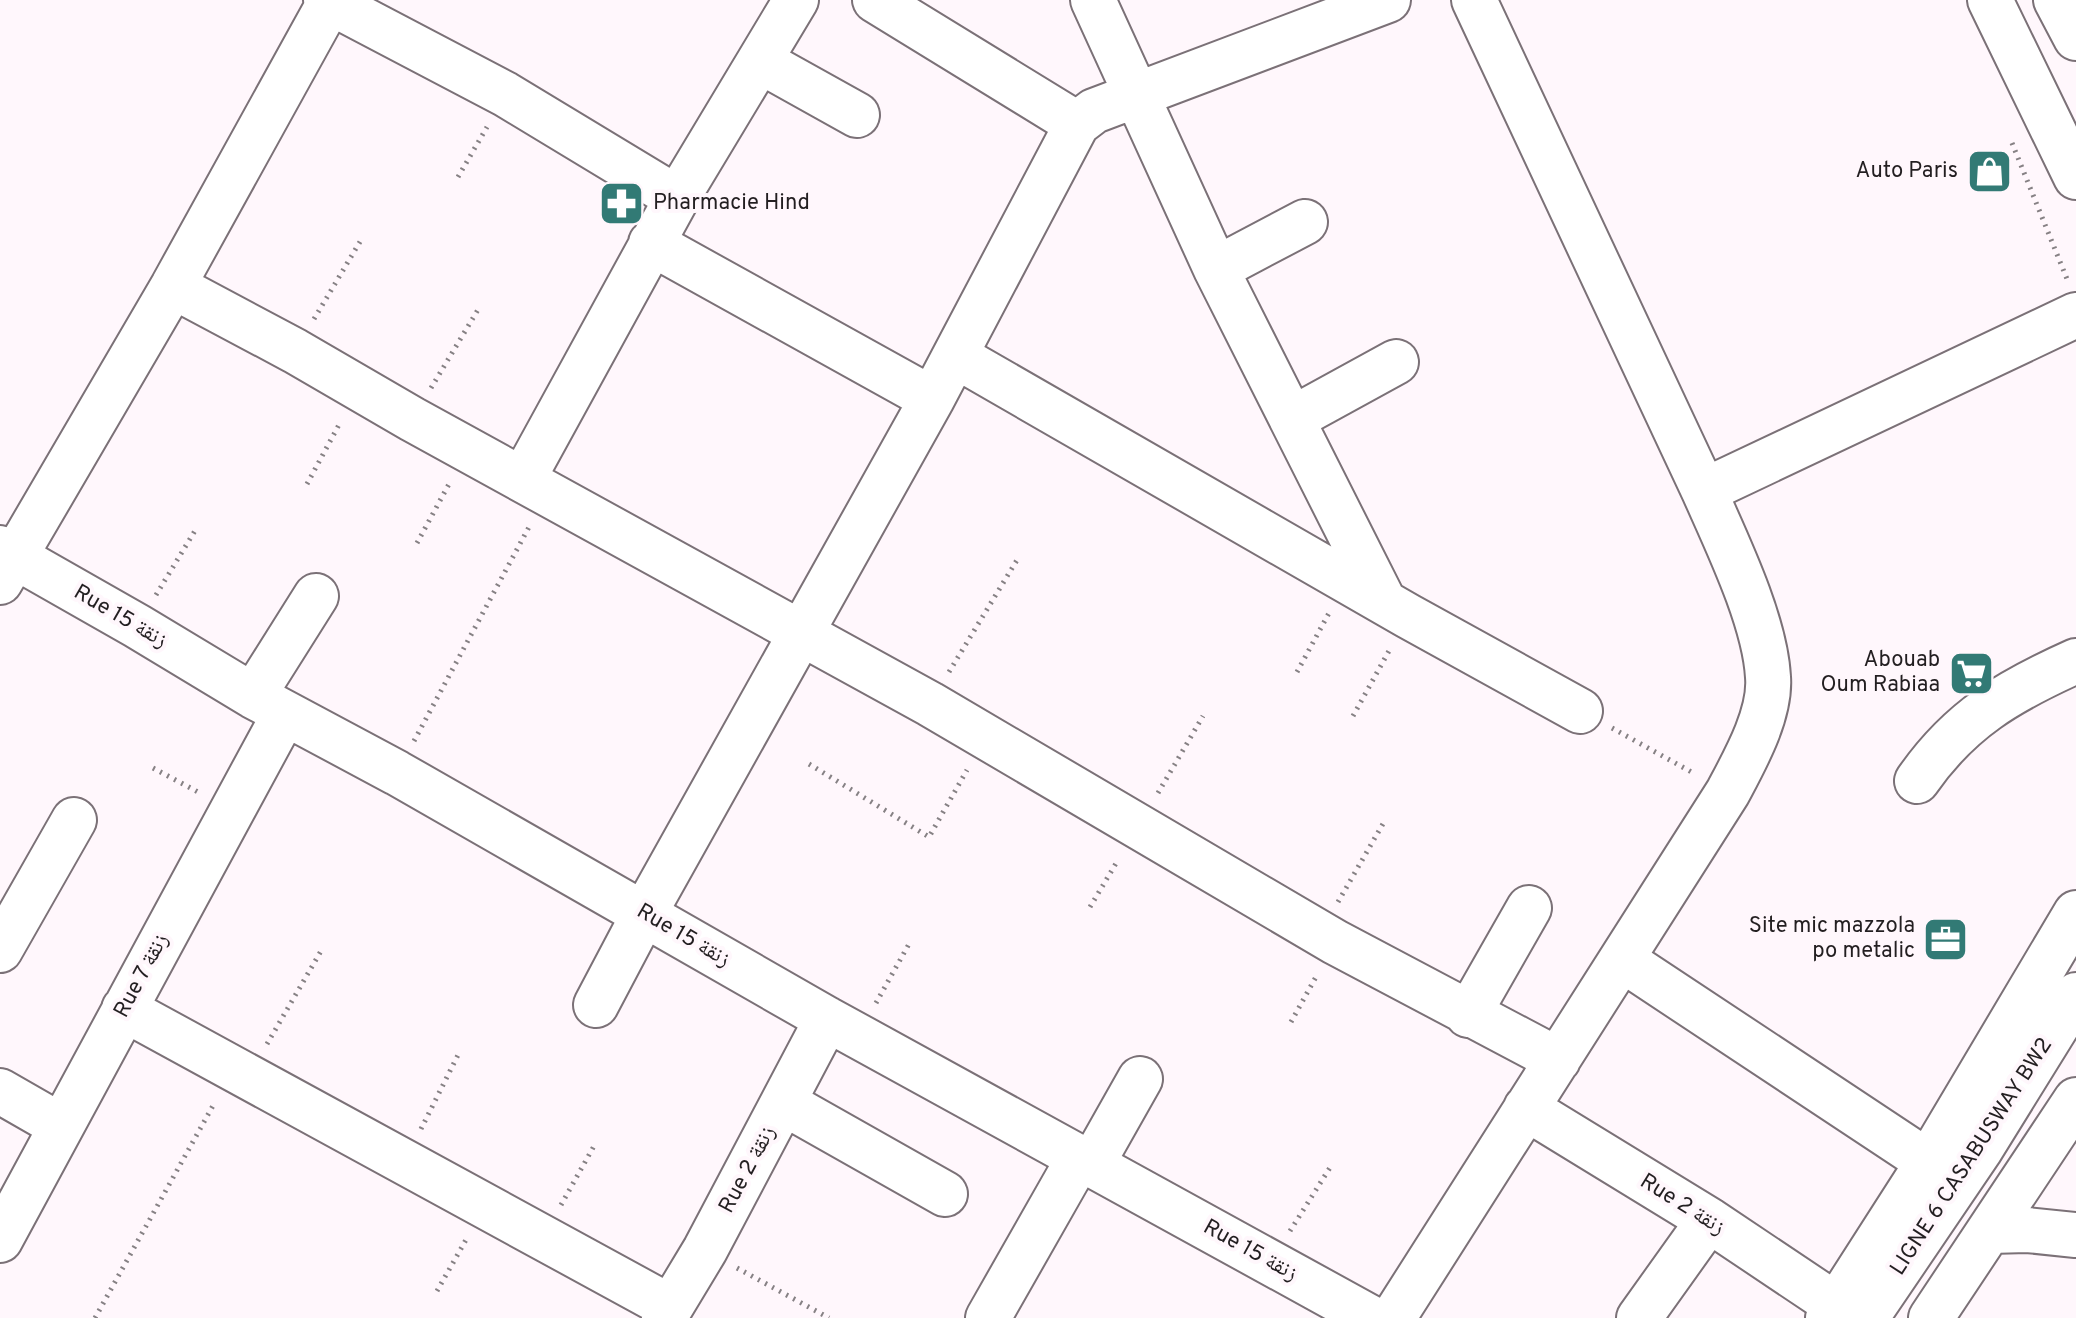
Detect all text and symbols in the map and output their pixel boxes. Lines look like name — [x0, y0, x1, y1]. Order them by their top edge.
shop icon: Auto Paris — [1965, 147, 2013, 195]
place label: Auto Paris — [1856, 158, 1958, 185]
pharmacy icon: Pharmacie Hind — [598, 179, 646, 227]
place label: Pharmacie Hind — [653, 190, 810, 217]
street label: Rue 15 زنقة — [68, 579, 172, 655]
place label: Abouab Oum Rabiaa — [1820, 647, 1940, 699]
supermarket icon: Abouab Oum Rabiaa — [1947, 649, 1995, 697]
street label: Rue 15 زنقة — [631, 898, 735, 974]
place label: Site mic mazzola po metalic — [1749, 913, 1915, 965]
office icon: Site mic mazzola po metalic — [1922, 915, 1970, 963]
street label: Rue 7 زنقة — [109, 929, 175, 1023]
street label: LIGNE 6 CASABUSWAY BW2 — [1885, 1033, 2059, 1281]
street label: Rue 2 زنقة — [714, 1122, 782, 1218]
street label: Rue 2 زنقة — [1634, 1168, 1730, 1242]
street label: Rue 15 زنقة — [1198, 1214, 1302, 1288]

